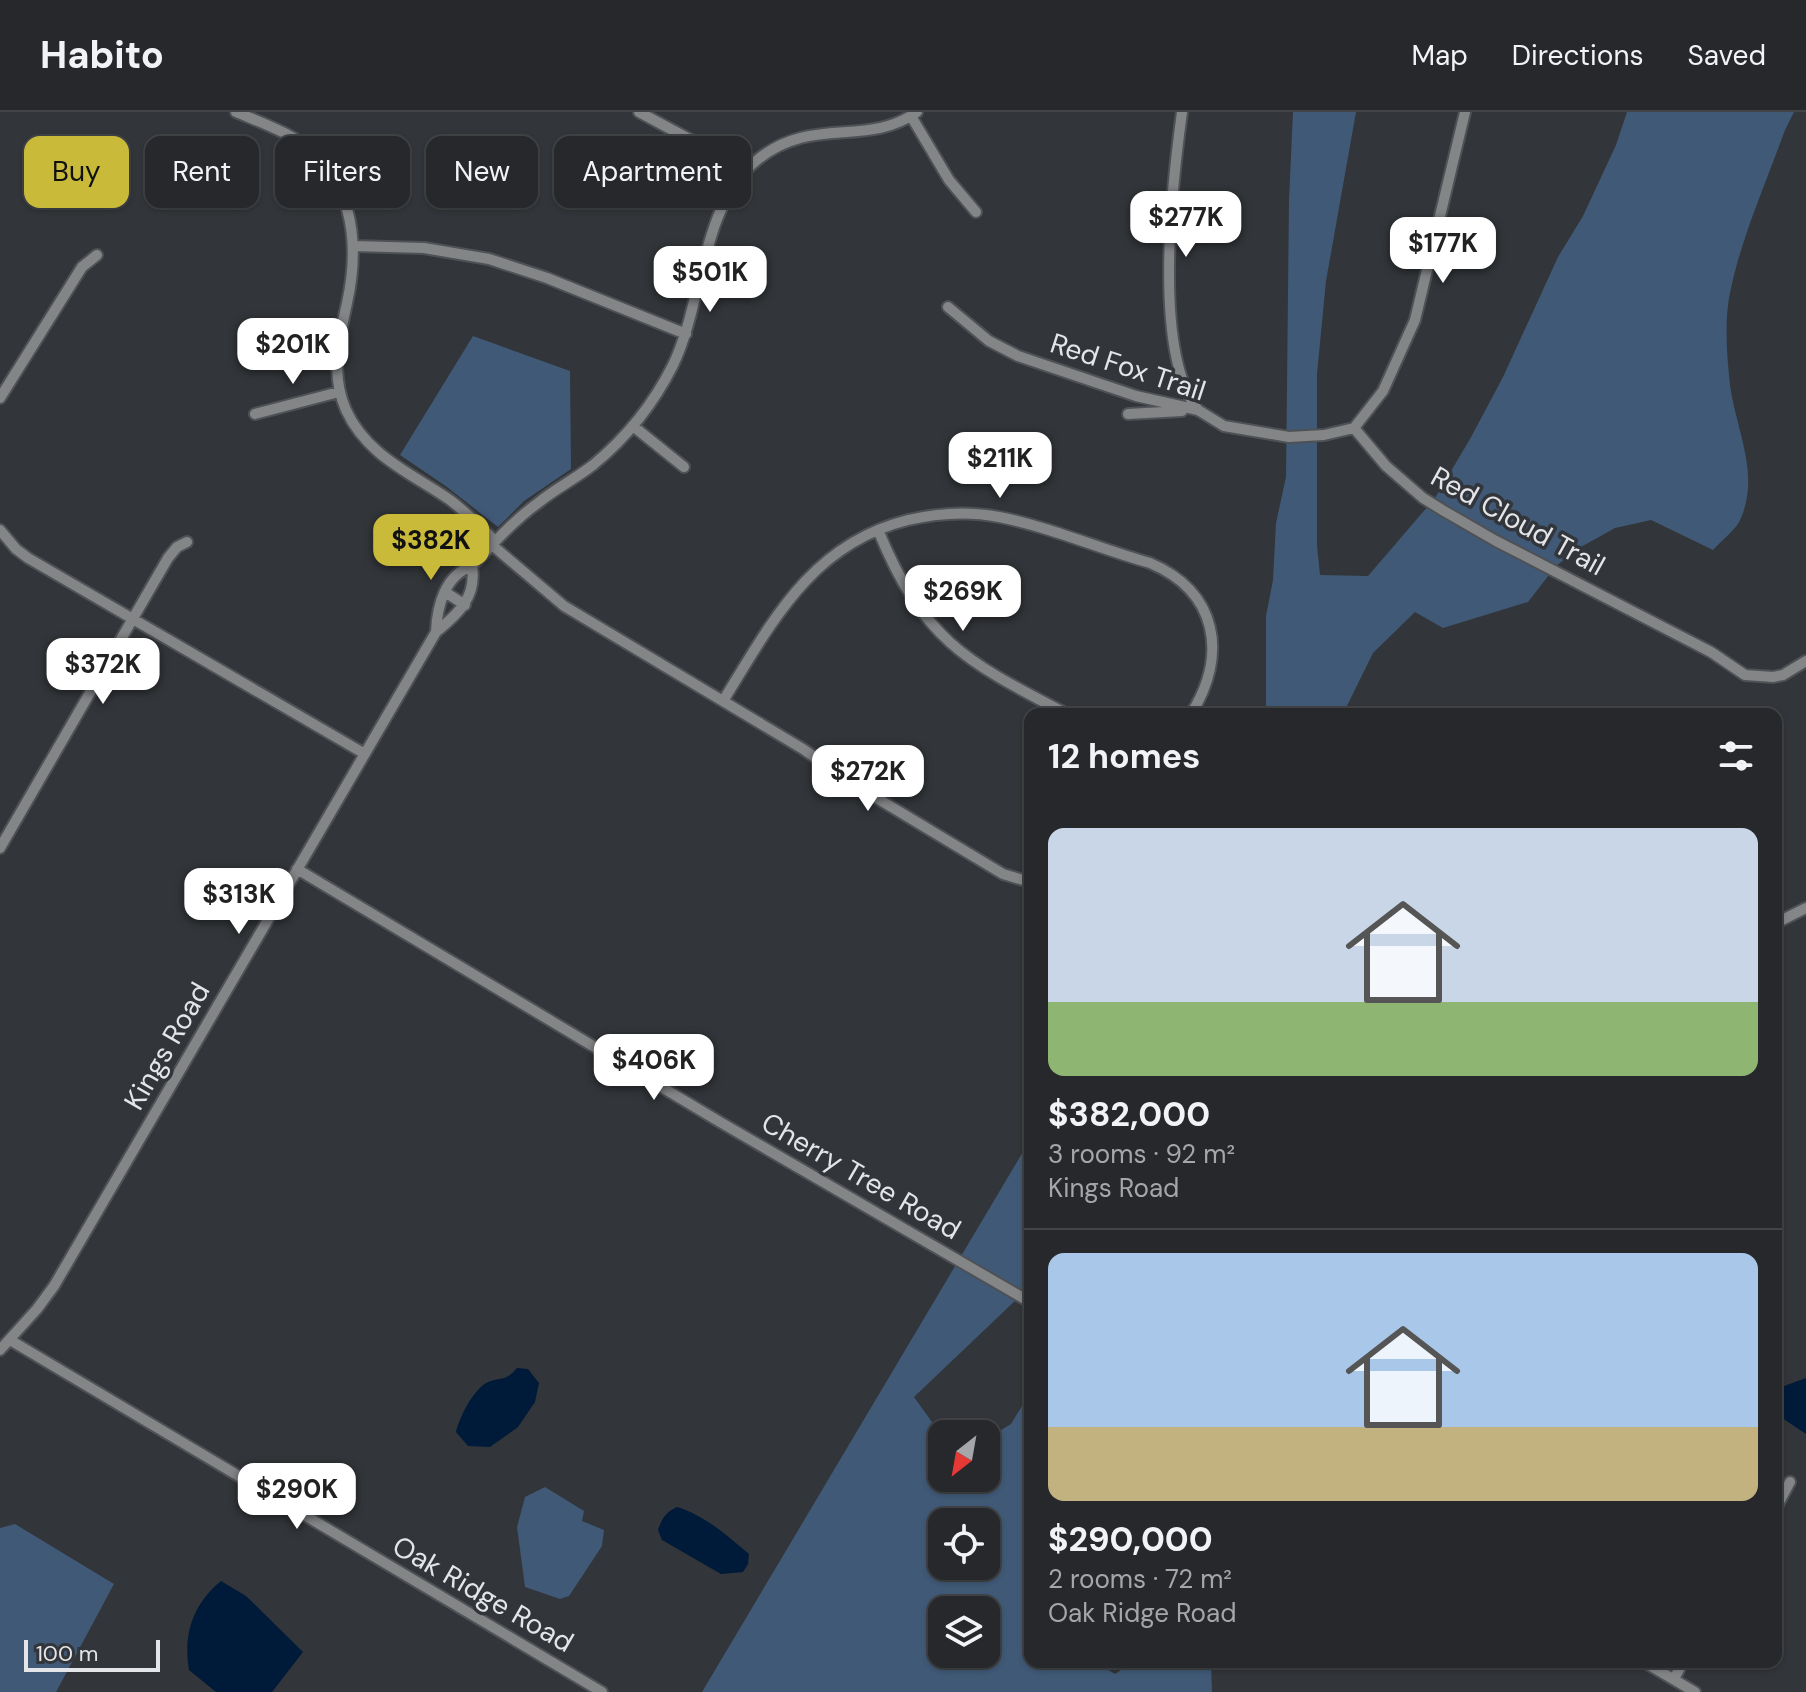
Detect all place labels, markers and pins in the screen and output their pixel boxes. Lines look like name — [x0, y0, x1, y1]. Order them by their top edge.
pin: $277K — [1130, 191, 1242, 259]
pin: $177K — [1387, 217, 1499, 285]
pin: $501K — [654, 246, 766, 314]
pin: $201K — [237, 318, 349, 386]
pin: $211K — [944, 432, 1056, 500]
pin: $382K — [375, 514, 487, 582]
pin: $269K — [907, 565, 1019, 633]
pin: $372K — [47, 638, 159, 706]
pin: $272K — [812, 745, 924, 813]
pin: $313K — [183, 868, 295, 936]
pin: $406K — [598, 1034, 710, 1102]
pin: $290K — [241, 1463, 353, 1531]

